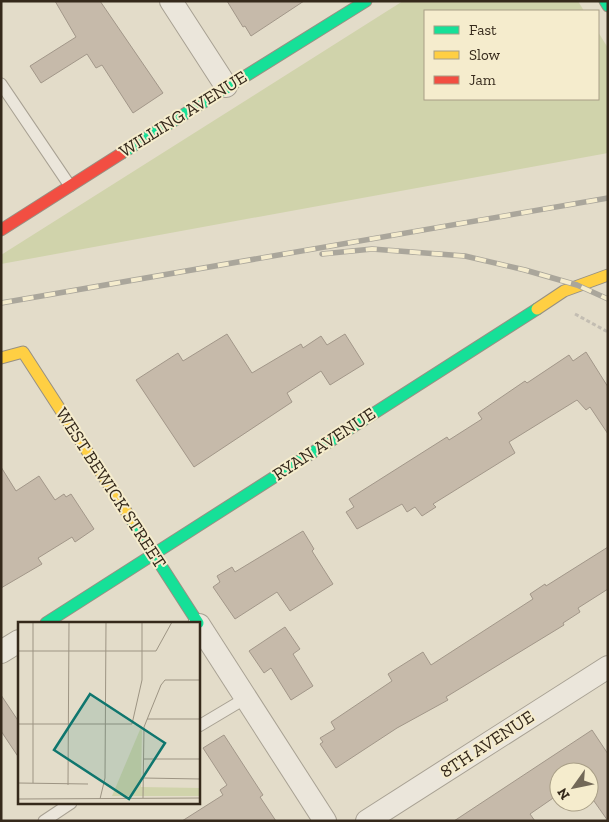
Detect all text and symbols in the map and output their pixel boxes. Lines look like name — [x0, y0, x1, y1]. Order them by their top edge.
legend — [424, 10, 599, 100]
text: Fast — [469, 21, 497, 39]
text: Slow — [469, 46, 501, 64]
street label: WILLING AVENUE — [115, 66, 251, 162]
text: Jam — [469, 71, 496, 89]
street label: RYAN AVENUE — [268, 403, 380, 485]
street label: WEST BEWICK STREET — [51, 404, 171, 572]
inset map — [18, 622, 200, 804]
street label: 8TH AVENUE — [436, 706, 538, 782]
north arrow — [549, 762, 599, 812]
text: N — [553, 784, 574, 803]

